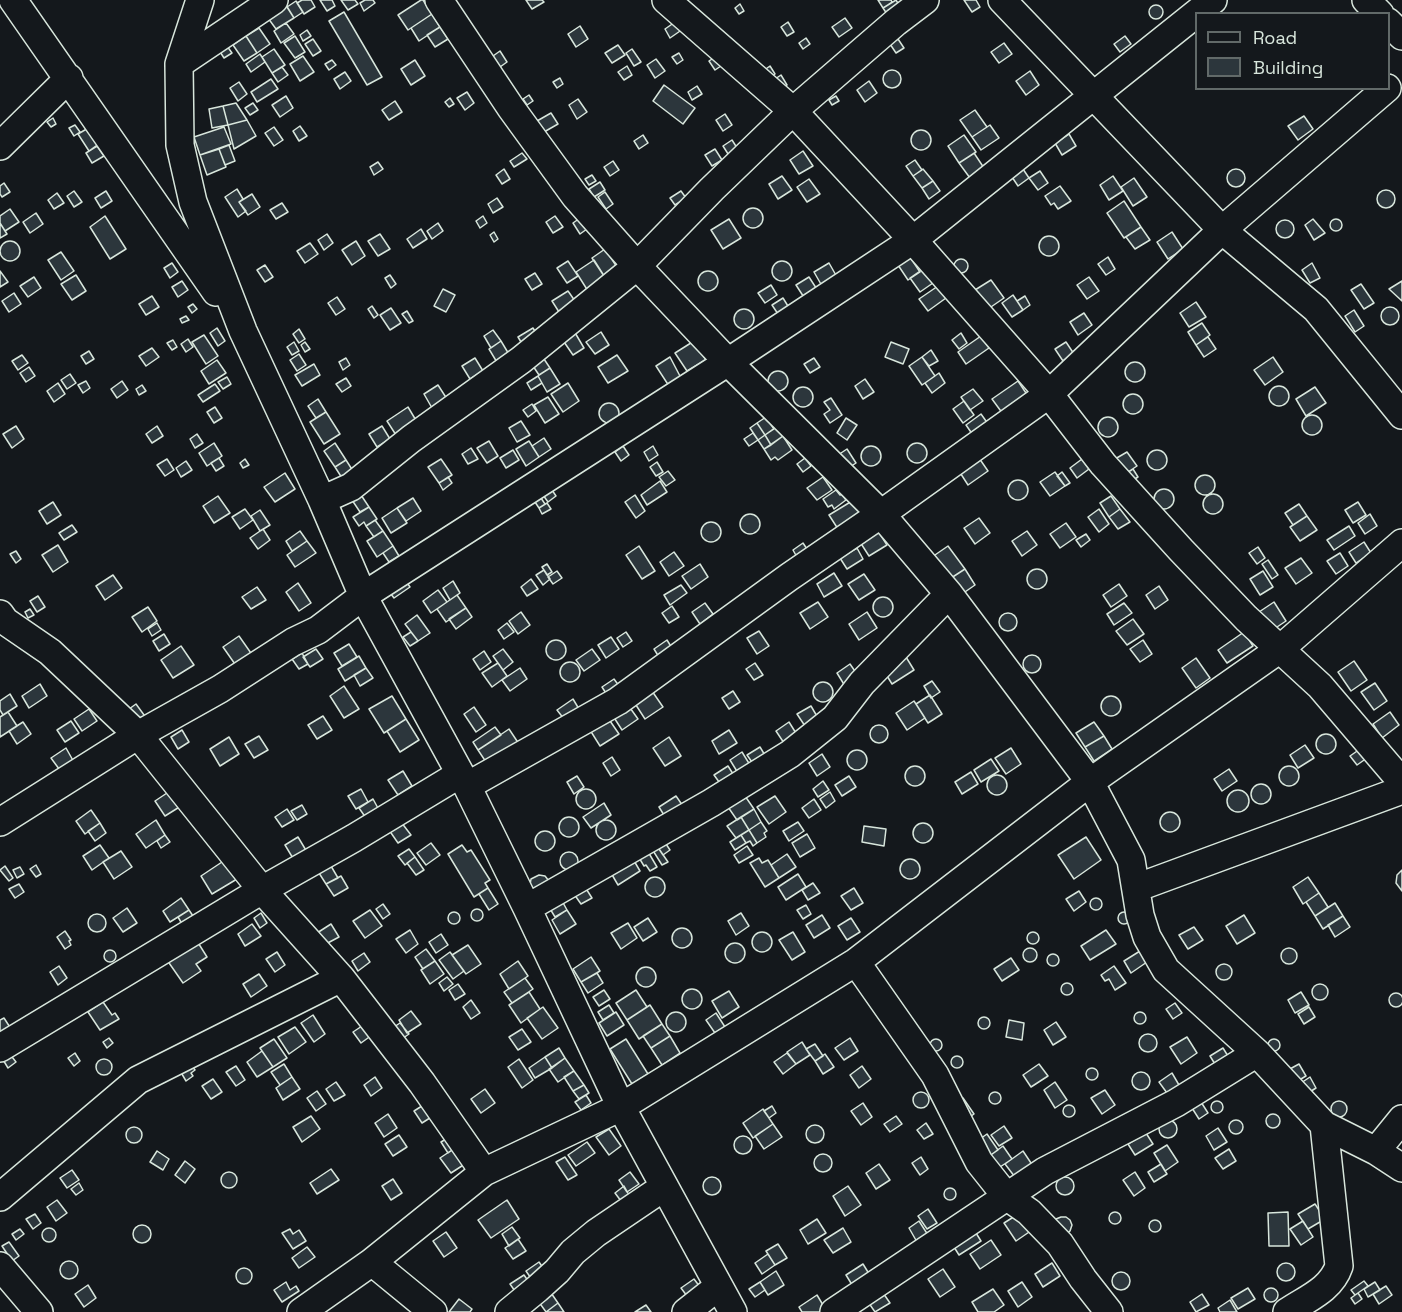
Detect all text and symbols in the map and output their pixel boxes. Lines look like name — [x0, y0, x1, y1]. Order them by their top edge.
legend — [1195, 12, 1390, 90]
text: Road — [1253, 26, 1297, 49]
text: Building — [1253, 56, 1323, 79]

